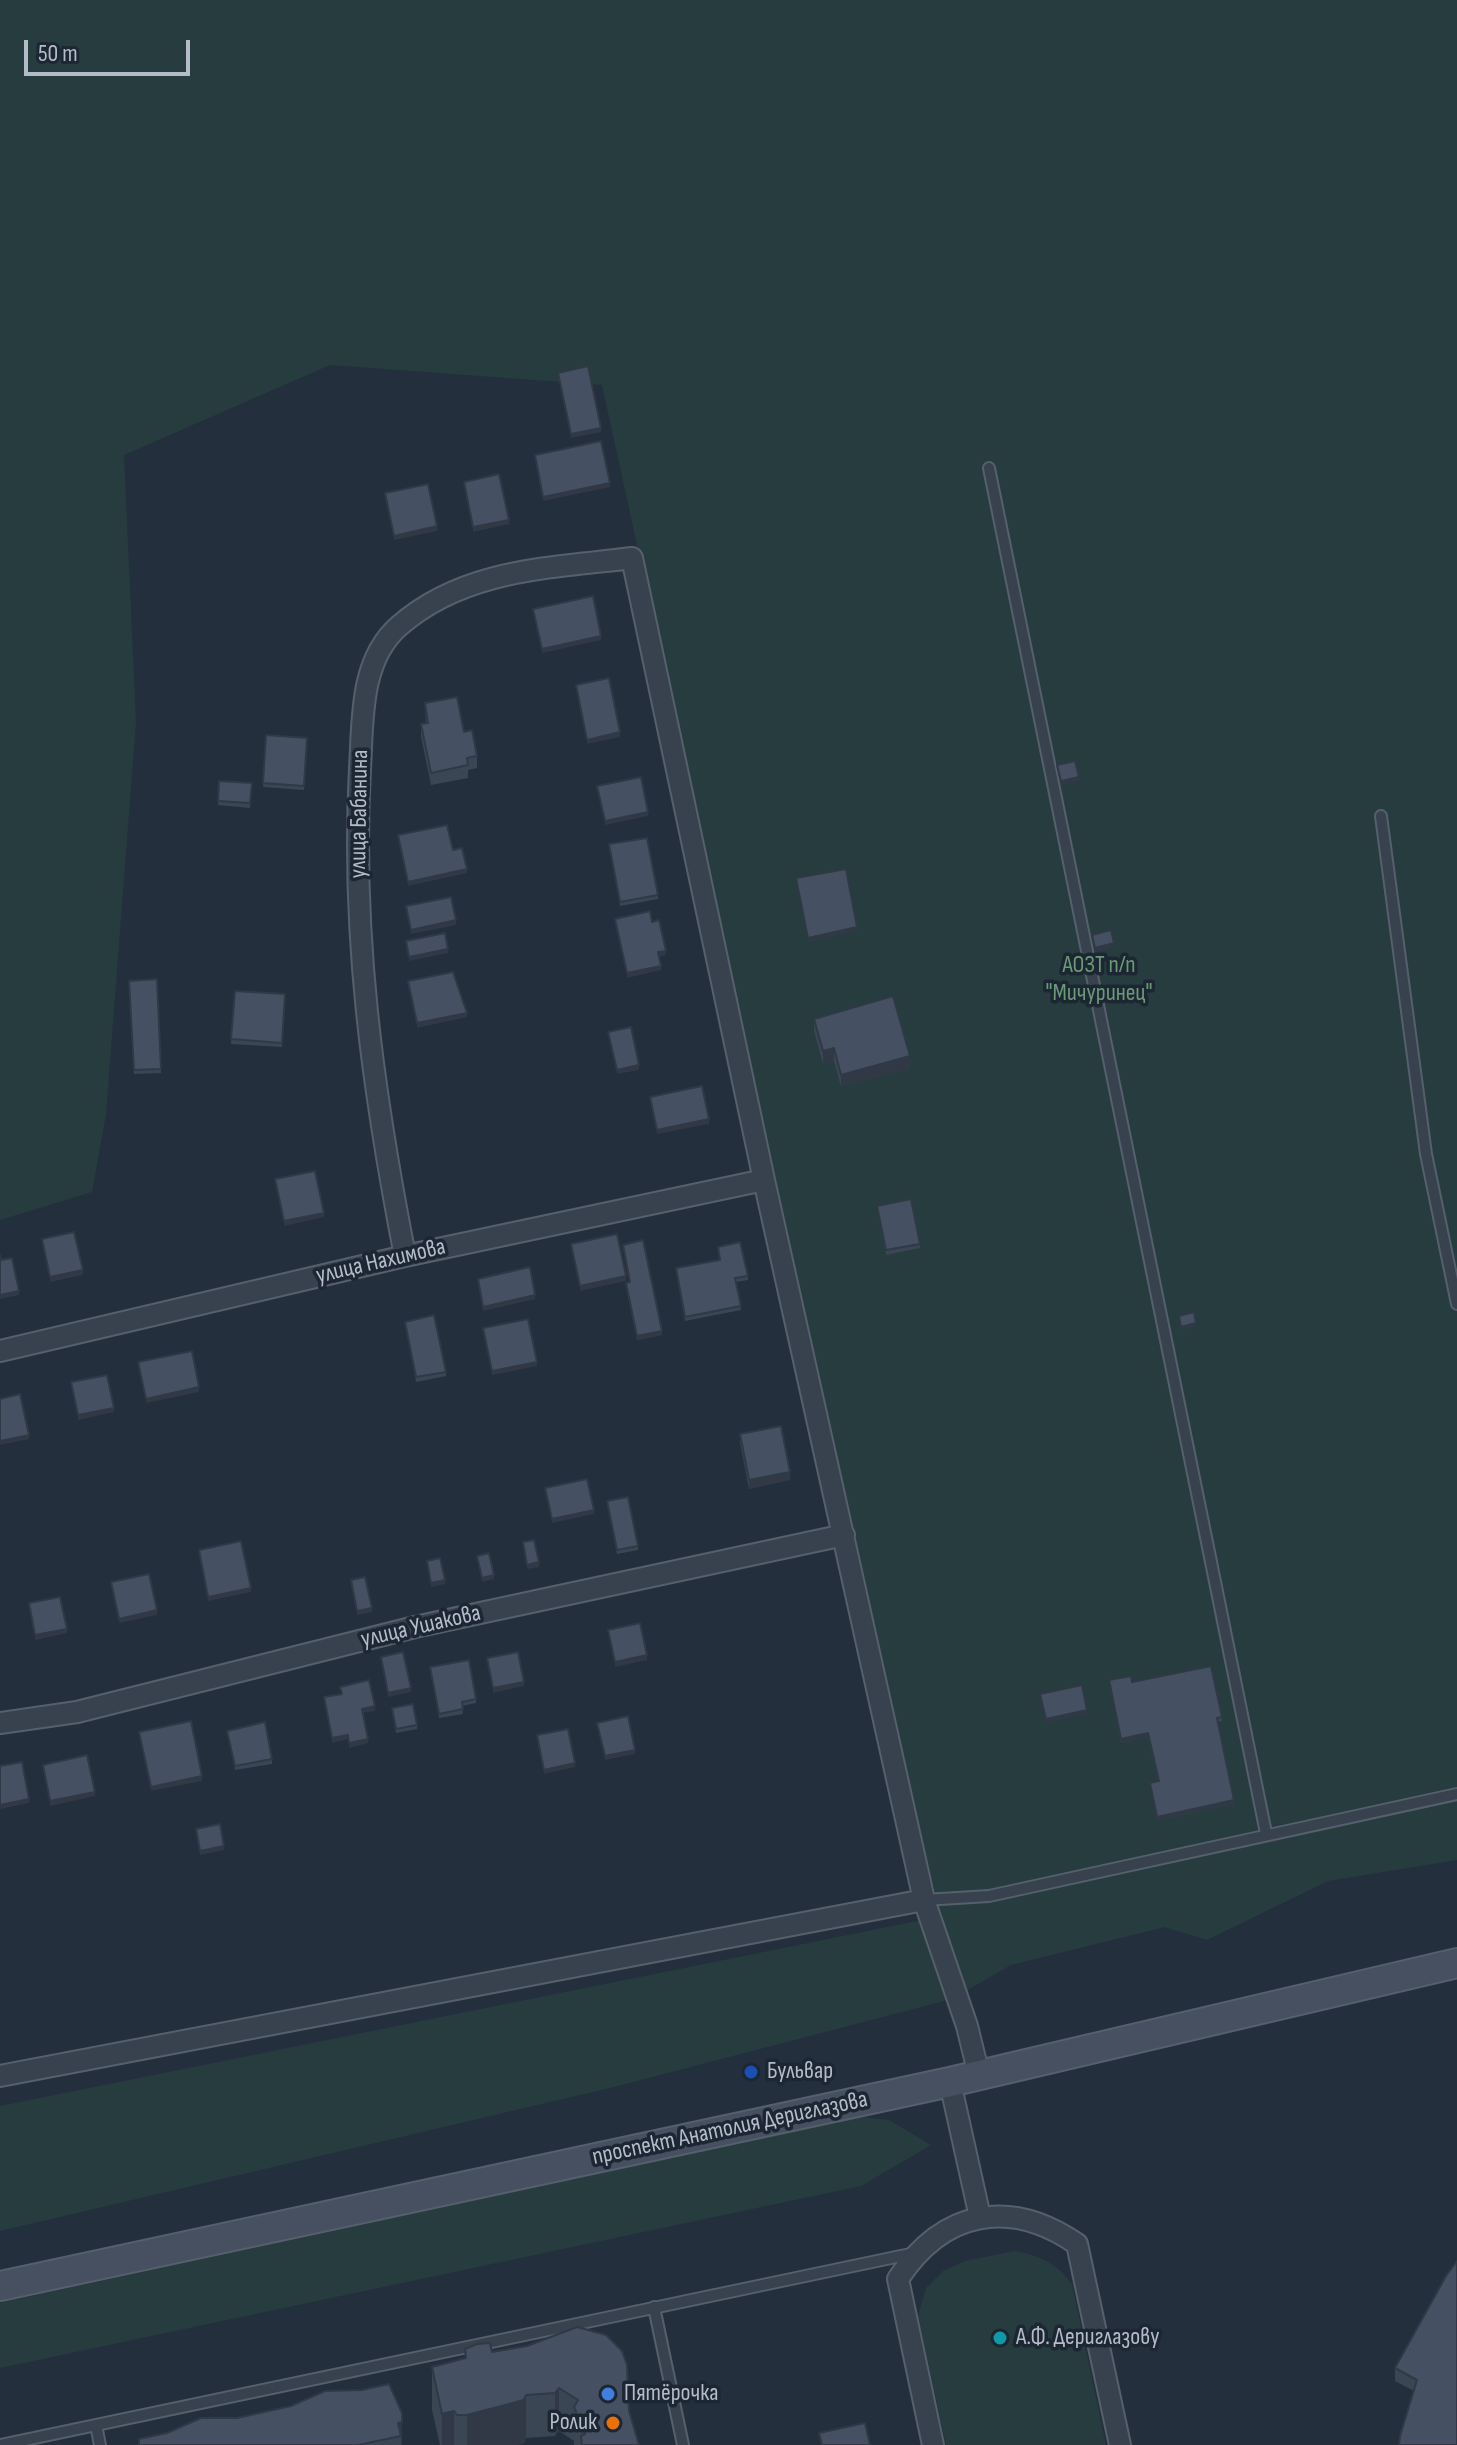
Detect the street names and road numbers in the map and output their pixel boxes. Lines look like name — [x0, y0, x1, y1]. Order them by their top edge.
street label: улица Бабанина — [344, 749, 376, 879]
street label: улица Нахимова — [313, 1233, 449, 1291]
street label: улица Ушакова — [358, 1599, 484, 1655]
street label: проспект Анатолия Дериглазова — [590, 2086, 870, 2172]

